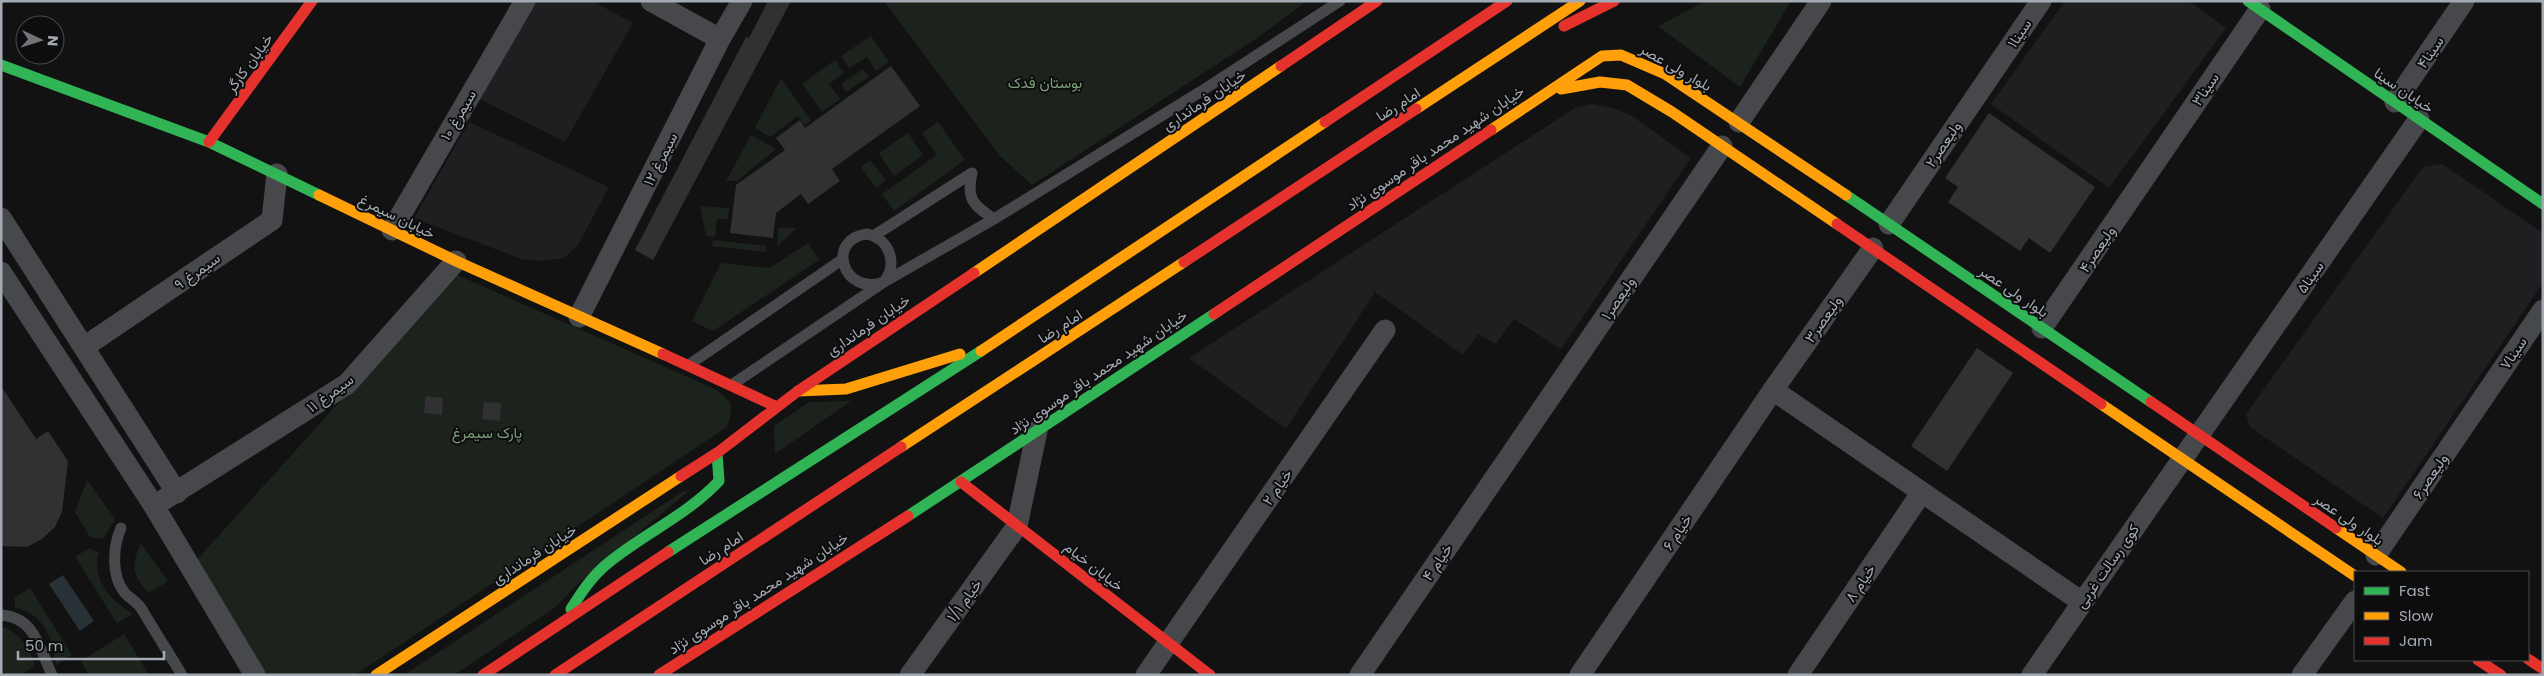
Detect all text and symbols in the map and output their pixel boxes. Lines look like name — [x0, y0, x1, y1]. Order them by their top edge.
street label: سینا۱ — [2002, 14, 2036, 52]
north arrow — [15, 15, 65, 65]
street label: خیابان کارگر — [220, 29, 278, 98]
street label: سینا۴ — [2412, 32, 2449, 72]
text: N — [43, 35, 63, 47]
street label: بلوار ولی عصر — [1635, 37, 1716, 96]
street label: خیابان سینا — [2370, 62, 2438, 118]
street label: خیابان فرمانداری — [1158, 64, 1250, 136]
street label: سینا۳ — [2186, 68, 2224, 110]
park label: بوستان فدک — [1008, 72, 1082, 93]
street label: خیابان شهید محمد باقر موسوی نژاد — [1342, 80, 1528, 216]
street label: امام رضا — [1372, 82, 1424, 126]
street label: سیمرغ ۱۰ — [435, 86, 482, 145]
street label: ولیعصر۲ — [1920, 117, 1966, 171]
street label: سیمرغ ۱۲ — [638, 129, 683, 190]
street label: خیابان سیمرغ — [355, 188, 439, 245]
street label: ولیعصر۴ — [2074, 221, 2120, 277]
street label: سیمرغ ۹ — [170, 247, 225, 295]
street label: سینا۵ — [2291, 256, 2329, 297]
street label: بلوار ولی عصر — [1974, 259, 2053, 322]
street label: ولیعصر۱ — [1596, 272, 1640, 324]
street label: خیابان فرمانداری — [822, 289, 914, 361]
street label: ولیعصر۳ — [1799, 291, 1847, 347]
street label: خیابان شهید محمد باقر موسوی نژاد — [1005, 304, 1191, 440]
street label: امام رضا — [1034, 304, 1086, 348]
street label: سینا۷ — [2494, 332, 2532, 373]
street label: سیمرغ ۱۱ — [302, 369, 359, 418]
park label: پارک سیمرغ — [452, 422, 522, 444]
street label: ولیعصر۶ — [2407, 449, 2453, 503]
street label: خیام ۲ — [1257, 465, 1297, 509]
street label: بلوار ولی عصر — [2309, 487, 2388, 550]
street label: خیام ۶ — [1657, 510, 1697, 554]
street label: خیابان فرمانداری — [488, 519, 580, 589]
street label: کوی رسالت غربی — [2070, 519, 2144, 612]
street label: امام رضا — [695, 526, 747, 570]
street label: خیابان شهید محمد باقر موسوی نژاد — [664, 527, 852, 659]
street label: خیابان خیام — [1060, 536, 1128, 596]
street label: خیام ۴ — [1417, 539, 1457, 585]
street label: خیام ۸ — [1840, 560, 1880, 606]
legend — [2354, 571, 2529, 661]
street label: خیام ۱/۱ — [941, 574, 987, 626]
text: Fast — [2399, 580, 2430, 601]
text: Slow — [2399, 605, 2434, 626]
scale bar — [18, 628, 164, 660]
text: Jam — [2399, 630, 2433, 651]
text: 50 m — [25, 635, 63, 656]

